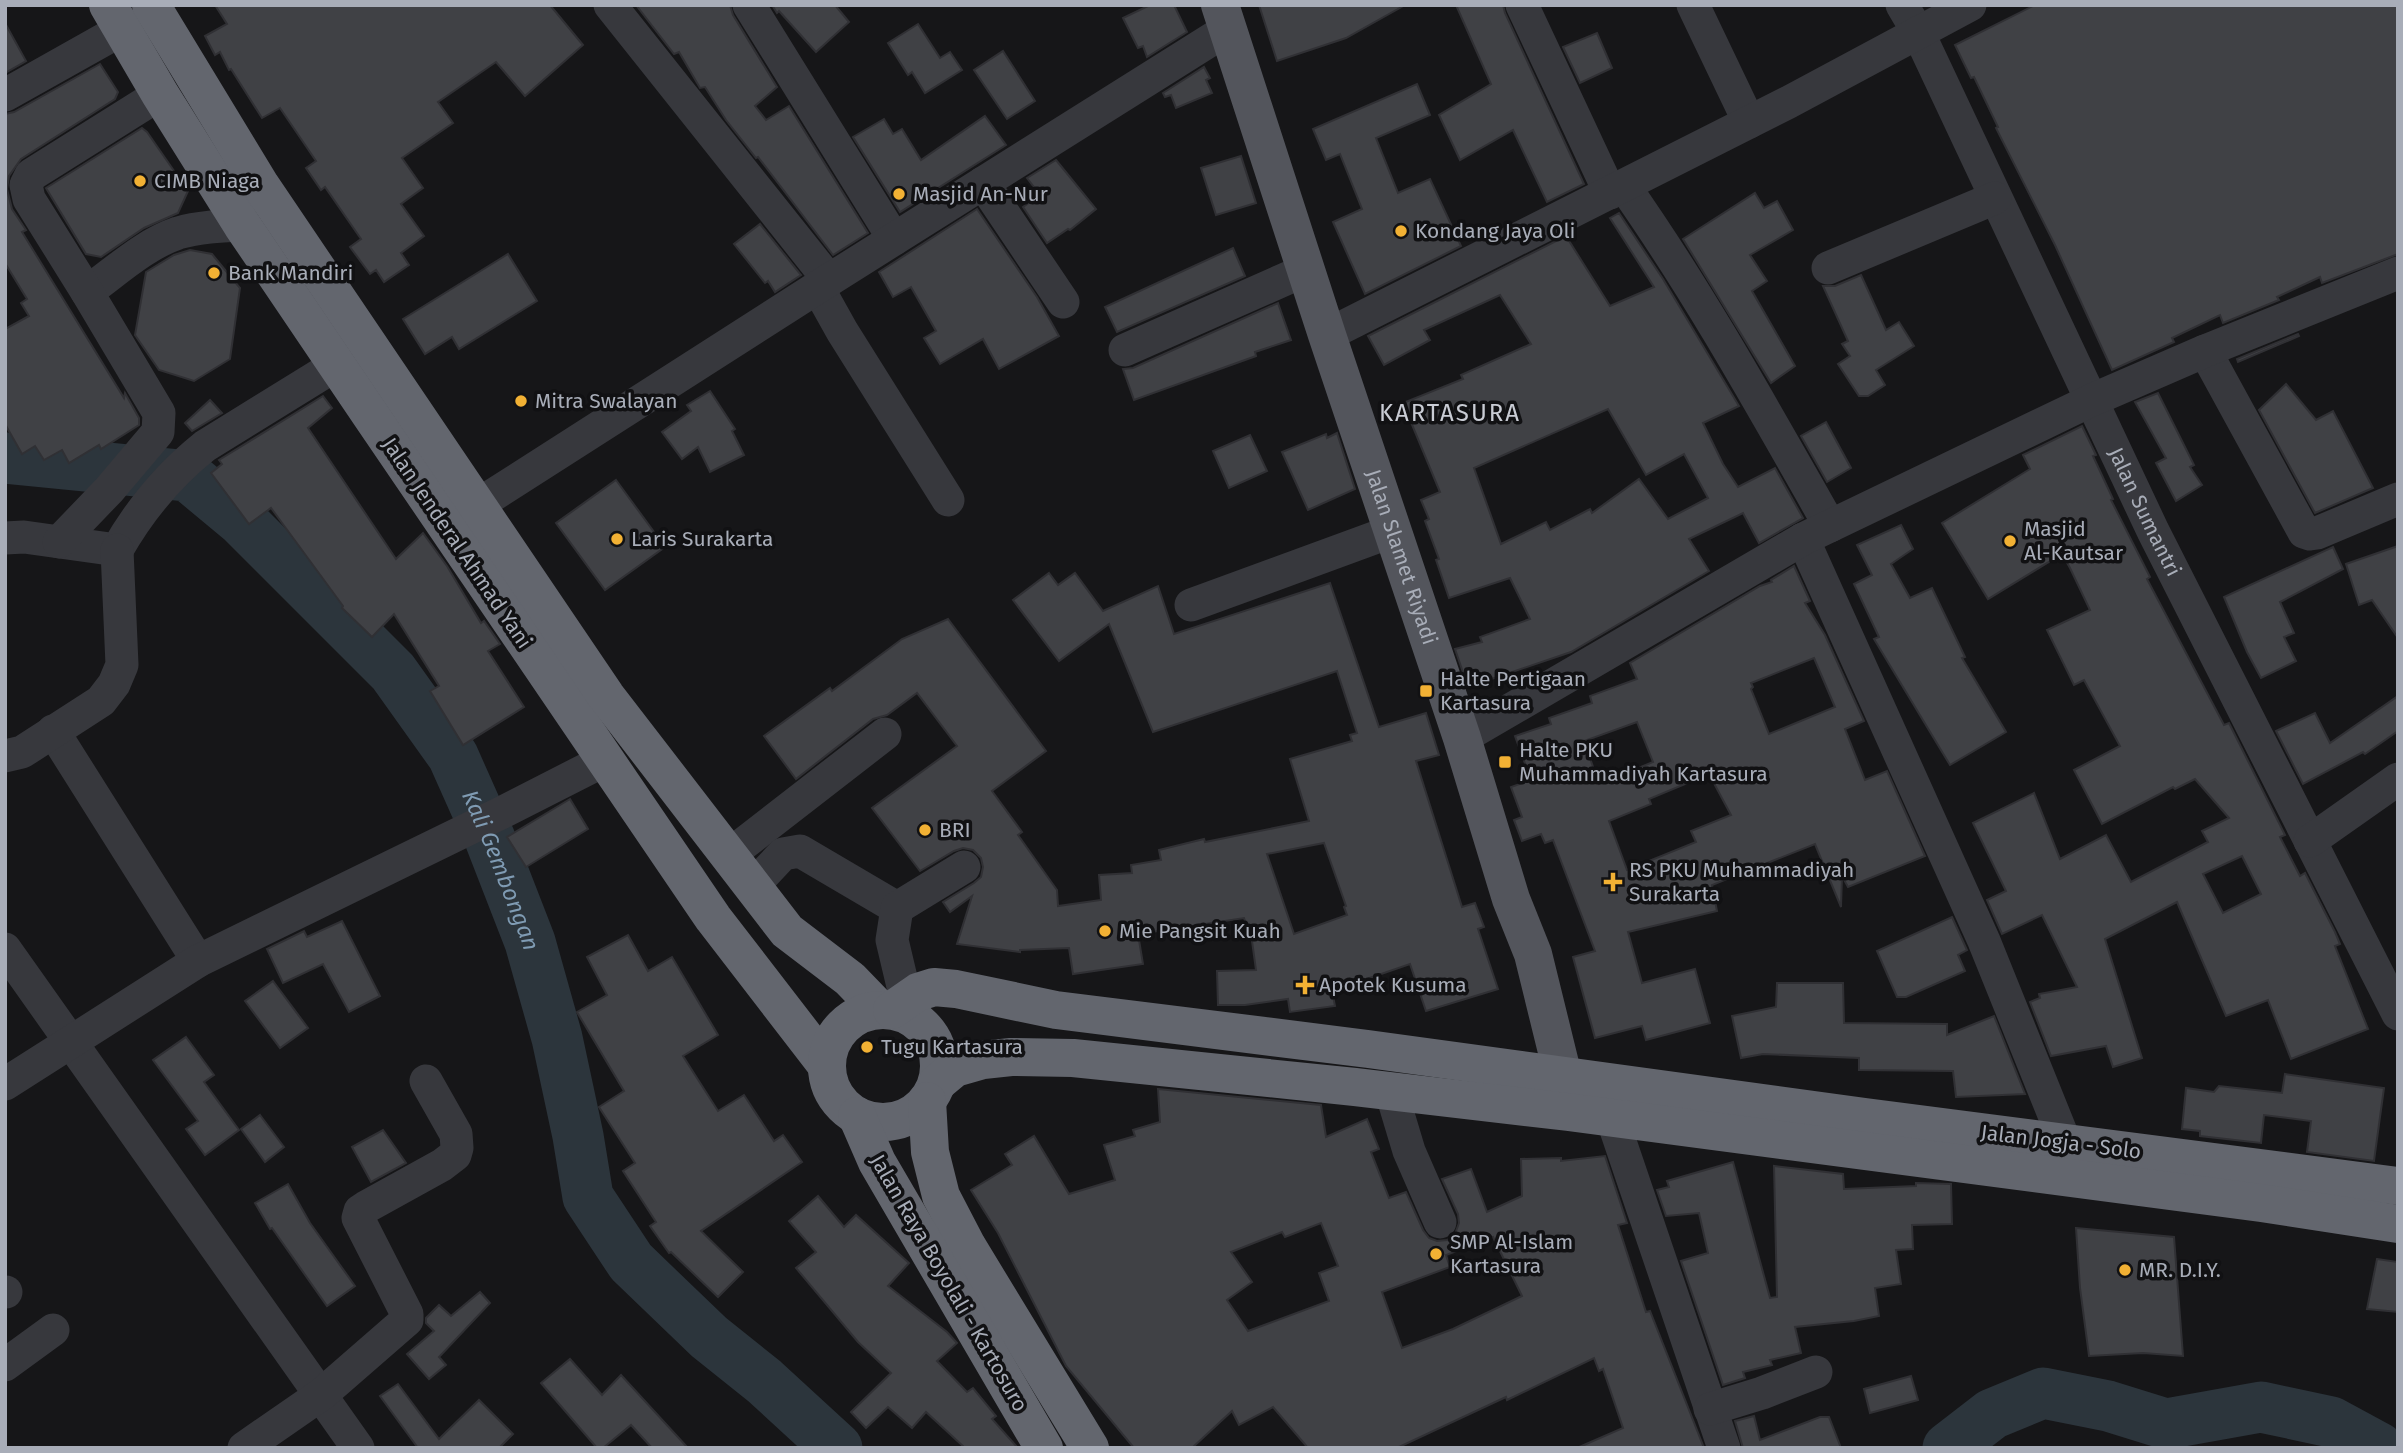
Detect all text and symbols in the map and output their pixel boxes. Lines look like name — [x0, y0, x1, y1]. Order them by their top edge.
place label: CIMB Niaga — [154, 168, 260, 194]
marker: CIMB Niaga — [132, 173, 148, 189]
place label: Masjid An-Nur — [913, 181, 1048, 207]
marker: Masjid An-Nur — [891, 186, 907, 202]
place label: Kondang Jaya Oli — [1415, 218, 1576, 244]
marker: Kondang Jaya Oli — [1393, 223, 1409, 239]
place label: Bank Mandiri — [228, 260, 353, 286]
marker: Bank Mandiri — [206, 265, 222, 281]
place label: Mitra Swalayan — [535, 388, 678, 414]
marker: Mitra Swalayan — [513, 393, 529, 409]
district label: KARTASURA — [1379, 399, 1521, 427]
street label: Jalan Jenderal Ahmad Yani — [377, 433, 537, 653]
street label: Jalan Sumantri — [2102, 443, 2187, 581]
street label: Jalan Slamet Riyadi — [1360, 466, 1443, 648]
place label: Masjid Al-Kautsar — [2024, 516, 2123, 566]
place label: Laris Surakarta — [631, 526, 773, 552]
marker: Laris Surakarta — [609, 531, 625, 547]
marker: Masjid Al-Kautsar — [2002, 533, 2018, 549]
place label: Halte Pertigaan Kartasura — [1440, 666, 1586, 716]
marker: Halte Pertigaan Kartasura — [1418, 683, 1434, 699]
place label: Halte PKU Muhammadiyah Kartasura — [1519, 737, 1768, 787]
marker: Halte PKU Muhammadiyah Kartasura — [1497, 754, 1513, 770]
water label: Kali Gembongan — [456, 786, 546, 954]
place label: BRI — [939, 817, 971, 843]
marker: BRI — [917, 822, 933, 838]
place label: RS PKU Muhammadiyah Surakarta — [1629, 857, 1854, 907]
marker: RS PKU Muhammadiyah Surakarta — [1603, 872, 1623, 892]
place label: Mie Pangsit Kuah — [1119, 918, 1281, 944]
marker: Mie Pangsit Kuah — [1097, 923, 1113, 939]
place label: Apotek Kusuma — [1319, 972, 1467, 998]
marker: Apotek Kusuma — [1297, 977, 1313, 993]
place label: Tugu Kartasura — [881, 1034, 1023, 1060]
marker: Tugu Kartasura — [859, 1039, 875, 1055]
street label: Jalan Jogja - Solo — [1979, 1119, 2143, 1165]
street label: Jalan Raya Boyolali - Kartosuro — [864, 1150, 1034, 1416]
place label: SMP Al-Islam Kartasura — [1450, 1229, 1573, 1279]
marker: SMP Al-Islam Kartasura — [1428, 1246, 1444, 1262]
place label: MR. D.I.Y. — [2139, 1257, 2221, 1283]
marker: MR. D.I.Y. — [2117, 1262, 2133, 1278]

